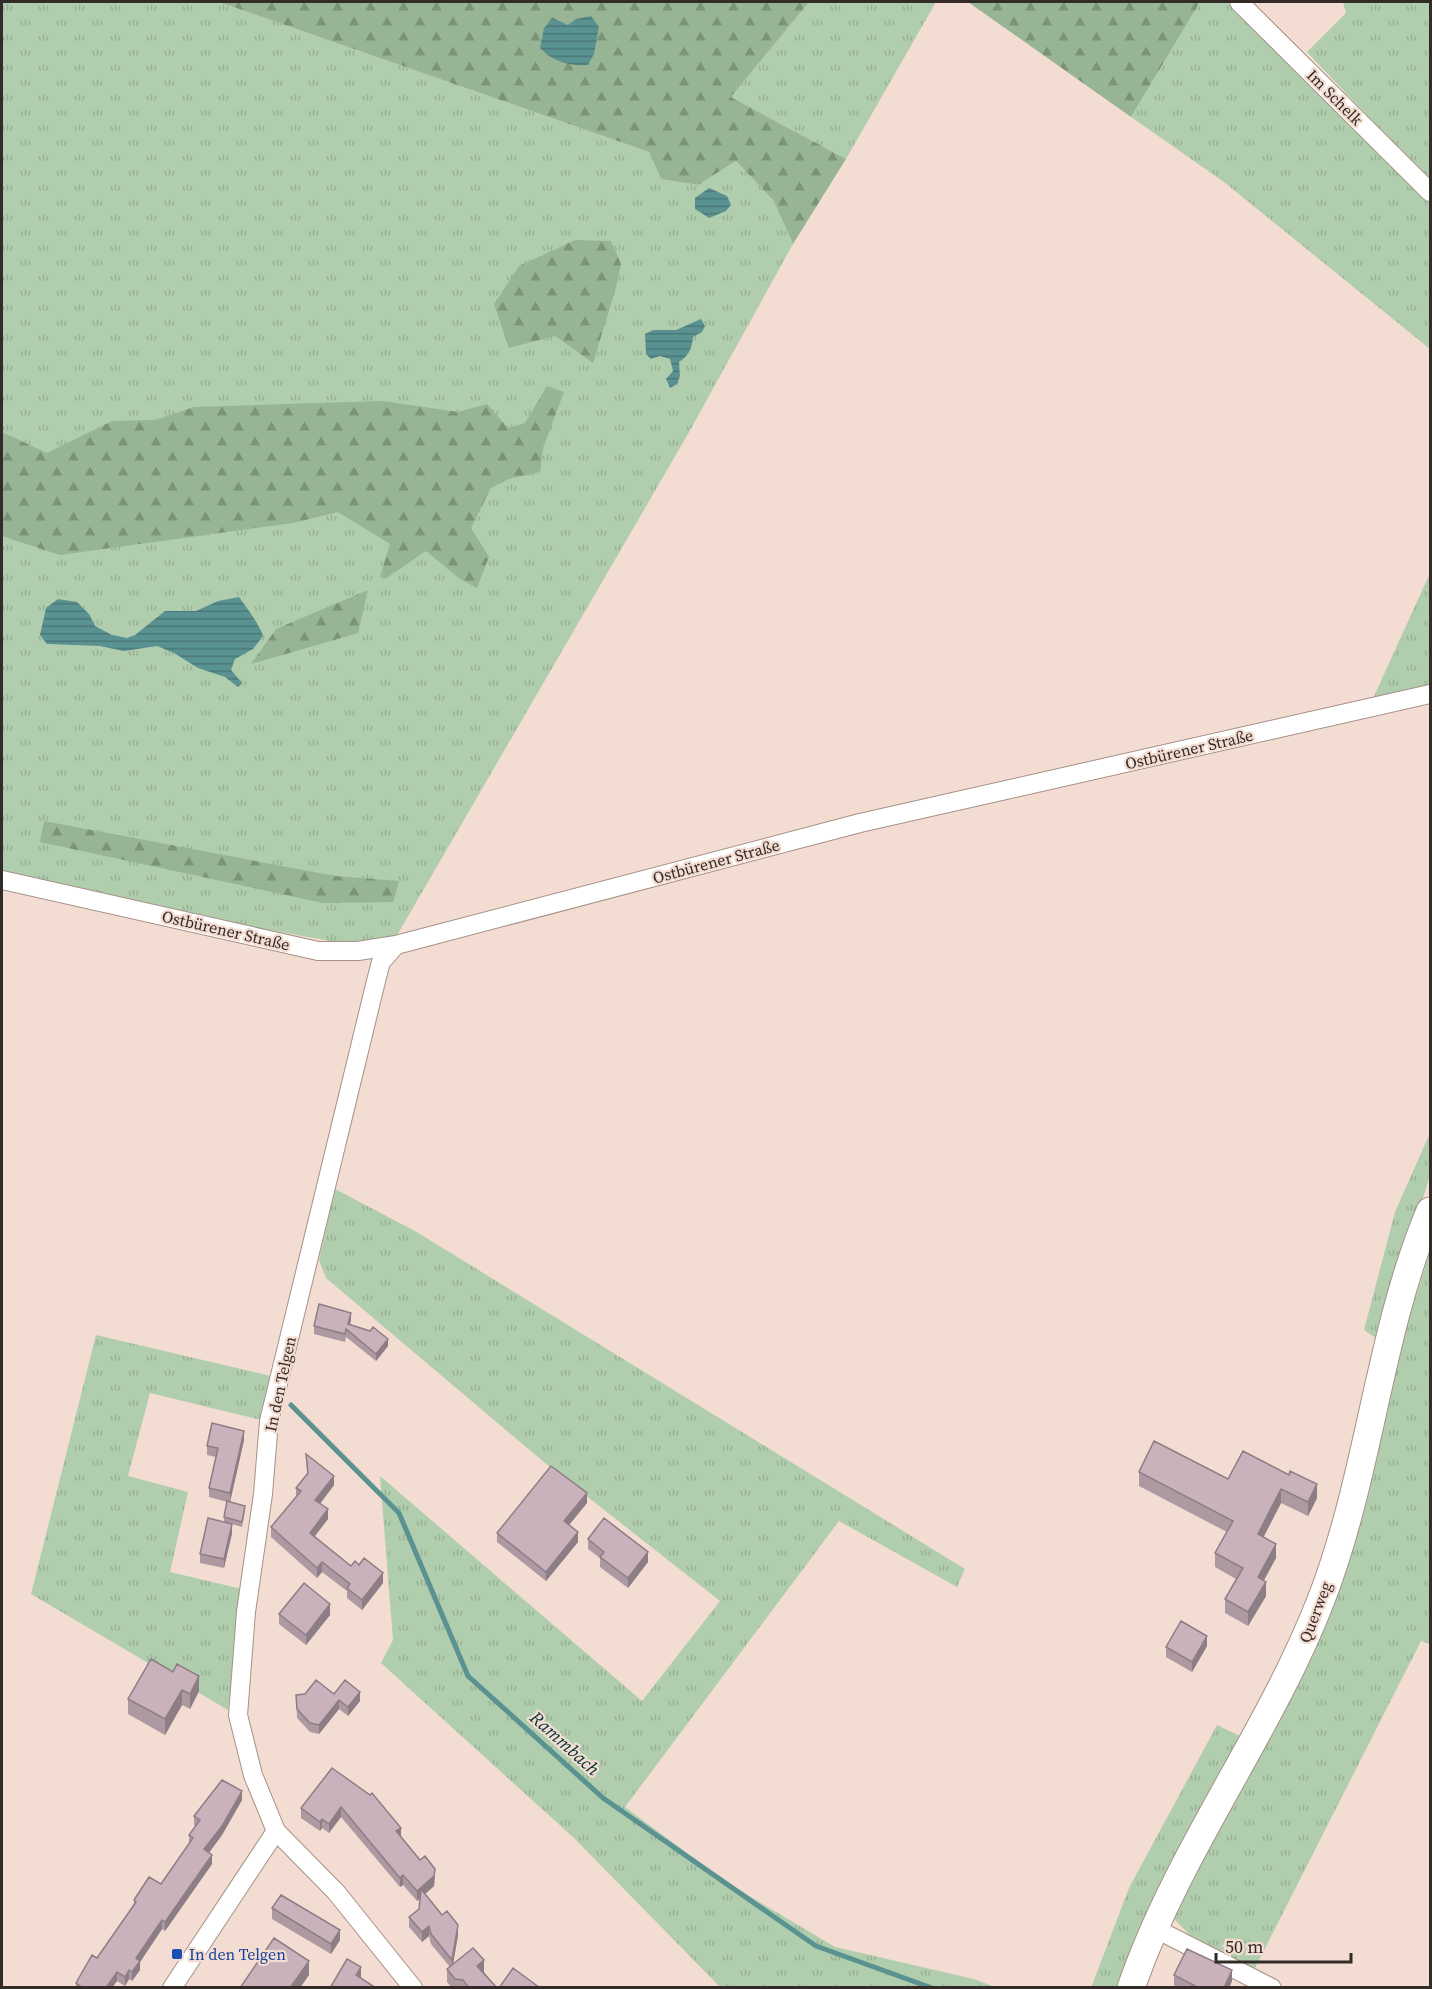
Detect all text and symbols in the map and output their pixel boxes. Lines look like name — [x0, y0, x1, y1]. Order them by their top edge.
street label: Im Schelk — [1302, 64, 1368, 130]
street label: Ostbürener Straße — [1123, 724, 1255, 774]
street label: Ostbürener Straße — [650, 833, 782, 889]
street label: Ostbürener Straße — [160, 905, 292, 955]
street label: In den Telgen — [259, 1334, 301, 1434]
street label: Querweg — [1293, 1578, 1337, 1646]
water label: Rammbach — [524, 1704, 605, 1781]
scale bar — [1216, 1926, 1351, 1964]
text: 50 m — [1225, 1934, 1263, 1959]
place label: In den Telgen — [189, 1943, 286, 1965]
marker: In den Telgen — [170, 1947, 184, 1961]

